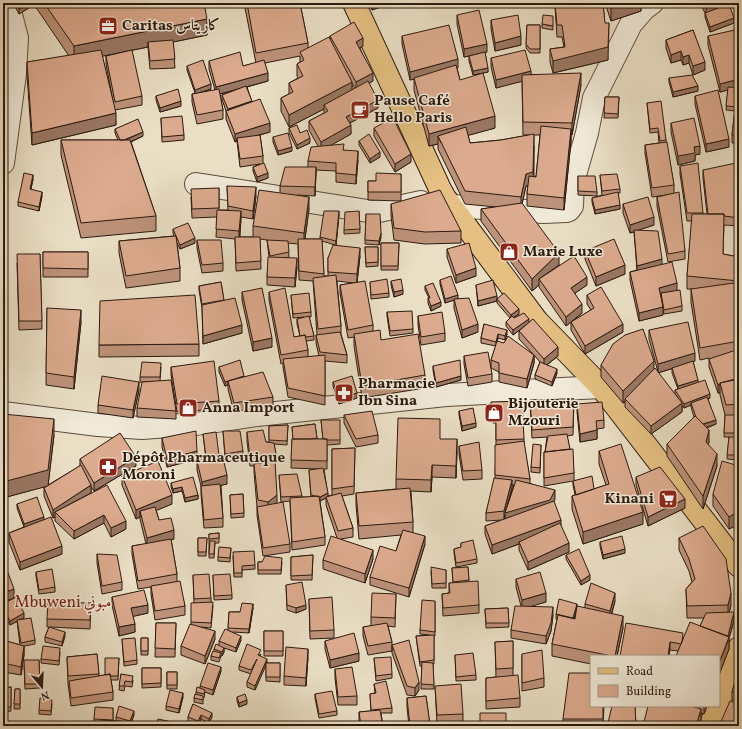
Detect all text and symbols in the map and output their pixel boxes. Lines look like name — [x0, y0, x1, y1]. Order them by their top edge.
office icon: Caritas كاريتاس — [97, 15, 119, 37]
place label: Caritas كاريتاس — [122, 16, 220, 37]
place label: Pause Café Hello Paris — [374, 91, 452, 129]
cafe icon: Pause Café Hello Paris — [349, 99, 371, 121]
shop icon: Marie Luxe — [498, 241, 520, 263]
place label: Marie Luxe — [523, 242, 603, 263]
place label: Pharmacie Ibn Sina — [358, 374, 435, 412]
pharmacy icon: Pharmacie Ibn Sina — [333, 382, 355, 404]
place label: Bijouterie Mzouri — [508, 394, 579, 432]
shop icon: Anna Import — [177, 397, 199, 419]
place label: Anna Import — [202, 398, 295, 419]
shop icon: Bijouterie Mzouri — [483, 402, 505, 424]
place label: Dépôt Pharmaceutique Moroni — [122, 448, 285, 486]
pharmacy icon: Dépôt Pharmaceutique Moroni — [97, 456, 119, 478]
supermarket icon: Kinani — [657, 488, 679, 510]
place label: Kinani — [605, 489, 654, 510]
district label: Mbuweni مبوني — [15, 592, 111, 614]
legend — [590, 655, 720, 707]
text: Road — [626, 664, 653, 680]
north arrow — [22, 667, 62, 707]
text: Building — [626, 684, 671, 700]
text: N — [39, 687, 51, 703]

